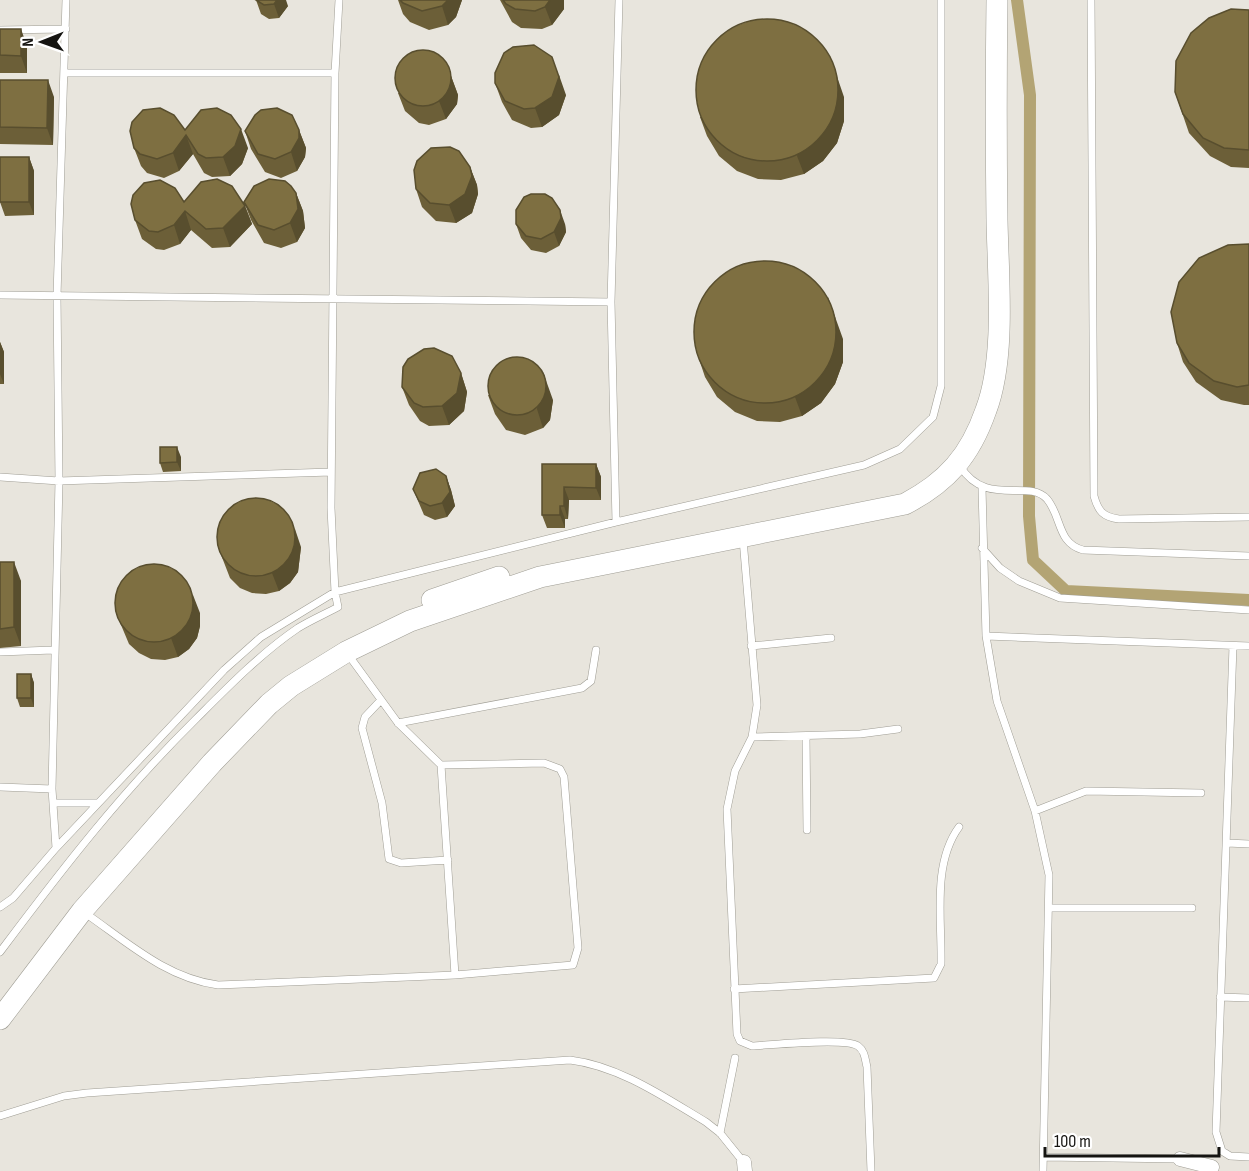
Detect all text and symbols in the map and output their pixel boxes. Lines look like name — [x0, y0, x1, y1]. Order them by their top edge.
north arrow — [12, 12, 72, 72]
text: N — [19, 38, 38, 47]
scale bar — [1045, 1120, 1219, 1158]
text: 100 m — [1054, 1131, 1091, 1152]

